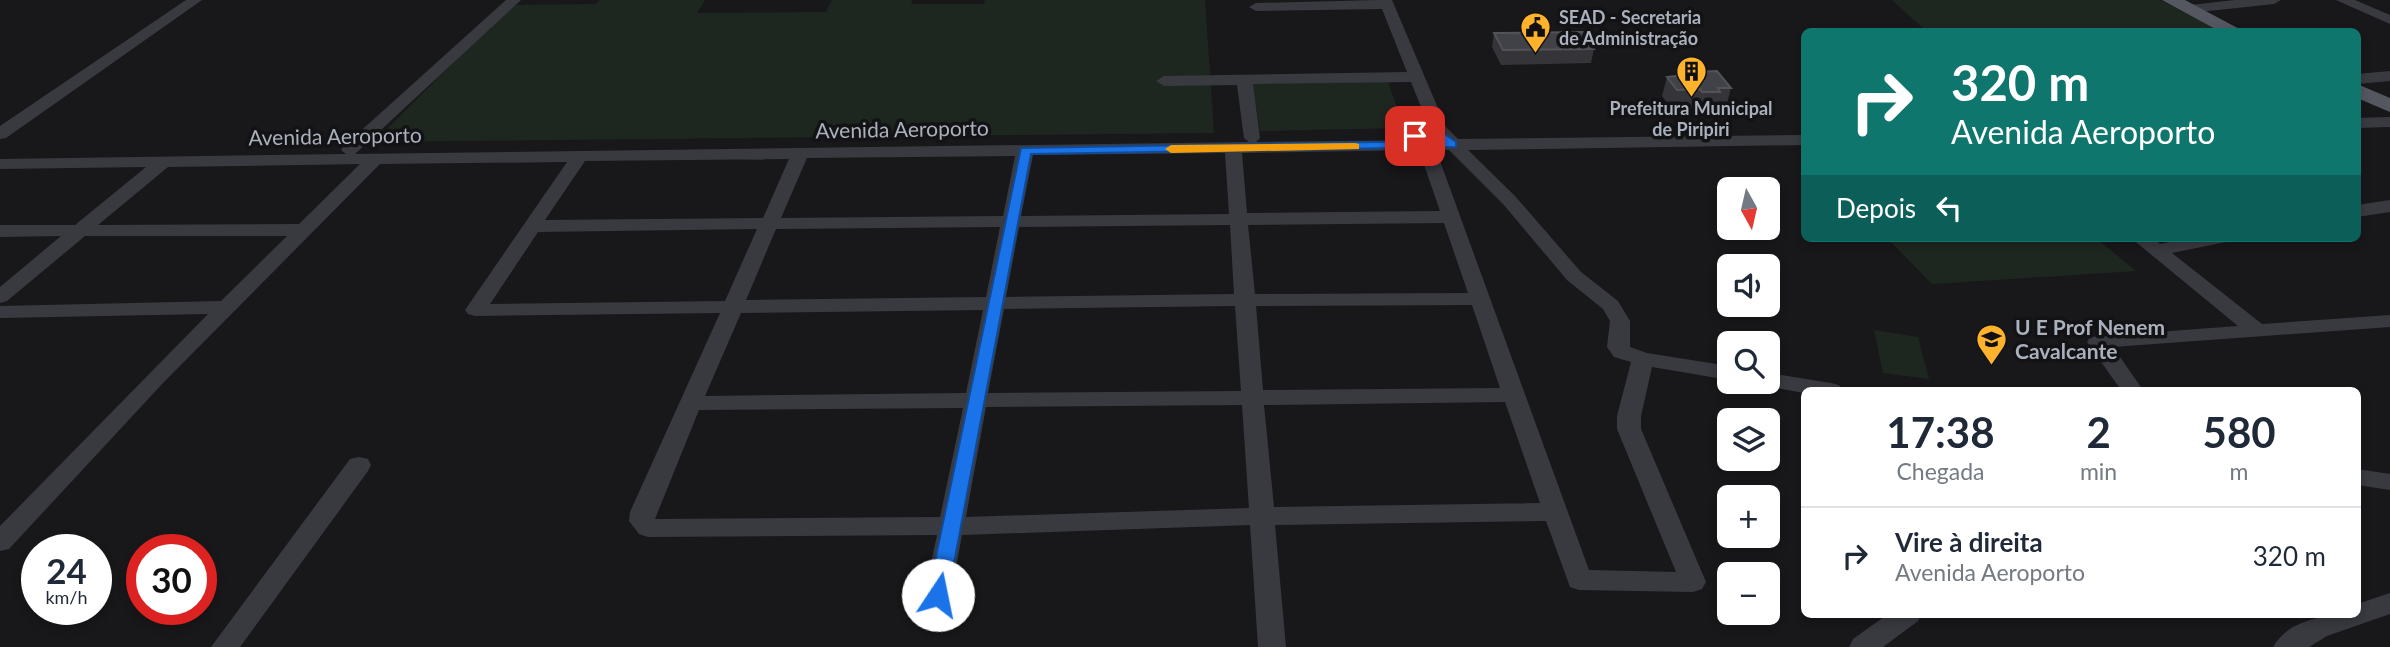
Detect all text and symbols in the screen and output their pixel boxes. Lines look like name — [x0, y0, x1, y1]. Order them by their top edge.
place label: SEAD - Secretaria de Administração — [1559, 6, 1701, 49]
public building icon: SEAD - Secretaria de Administração — [1519, 11, 1553, 55]
text: 320 m — [1951, 53, 2089, 111]
building icon: Prefeitura Municipal de Piripiri — [1674, 54, 1708, 98]
icon: right — [1836, 56, 1927, 147]
place label: Prefeitura Municipal de Piripiri — [1609, 97, 1773, 140]
pin — [1385, 106, 1445, 166]
text: Avenida Aeroporto — [1951, 112, 2215, 151]
street label: Avenida Aeroporto — [815, 114, 989, 143]
icon: arrive — [1396, 117, 1434, 155]
street label: Avenida Aeroporto — [248, 121, 422, 150]
north arrow — [1717, 177, 1780, 240]
map controls — [1717, 177, 1780, 625]
icon: left — [1930, 189, 1968, 227]
text: Depois — [1836, 192, 1916, 224]
button: sound — [1717, 254, 1780, 317]
place label: U E Prof Nenem Cavalcante — [2015, 314, 2165, 363]
school or university icon: U E Prof Nenem Cavalcante — [1975, 323, 2009, 367]
button: search — [1717, 331, 1780, 394]
text: 17:38 — [1886, 407, 1995, 457]
text: 2 — [2086, 407, 2111, 457]
text: 580 — [2203, 407, 2276, 457]
button: layers — [1717, 408, 1780, 471]
text: Chegada — [1896, 457, 1984, 485]
text: min — [2080, 457, 2117, 485]
text: m — [2230, 457, 2249, 485]
button: + — [1717, 485, 1780, 548]
text: Vire à direita — [1895, 526, 2043, 558]
speed limit sign: 30 — [126, 534, 217, 625]
icon: right — [1836, 537, 1874, 575]
text: 320 m — [2253, 540, 2326, 572]
text: 24 — [46, 549, 87, 591]
position arrow — [901, 558, 975, 632]
text: Avenida Aeroporto — [1895, 558, 2085, 586]
button: − — [1717, 562, 1780, 625]
text: km/h — [45, 586, 88, 608]

